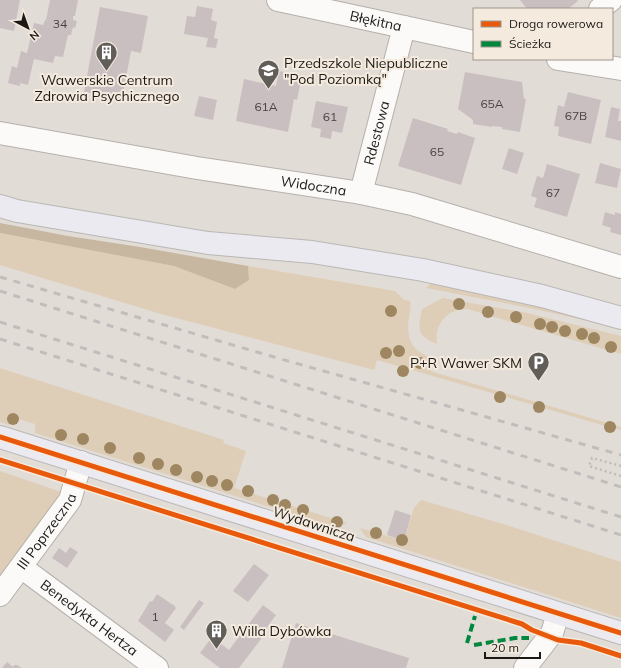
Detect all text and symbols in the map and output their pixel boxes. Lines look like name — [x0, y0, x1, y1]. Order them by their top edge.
street label: Błękitna — [348, 7, 403, 35]
north arrow — [8, 8, 48, 48]
legend — [473, 8, 613, 60]
house number: 34 — [53, 16, 67, 31]
text: Droga rowerowa — [509, 16, 603, 31]
text: N — [27, 28, 42, 44]
text: Ścieżka — [509, 36, 551, 51]
building icon: Wawerskie Centrum Zdrowia Psychicznego — [94, 39, 120, 72]
place label: Przedszkole Niepubliczne "Pod Poziomką" — [284, 54, 448, 88]
school or university icon: Przedszkole Niepubliczne "Pod Poziomką" — [255, 58, 281, 91]
place label: Wawerskie Centrum Zdrowia Psychicznego — [35, 71, 179, 105]
house number: 65A — [480, 96, 504, 111]
house number: 61A — [254, 99, 278, 114]
street label: Rdestowa — [360, 99, 393, 167]
house number: 67B — [565, 108, 587, 123]
house number: 61 — [323, 109, 337, 124]
house number: 65 — [430, 144, 444, 159]
street label: Widoczna — [280, 172, 348, 200]
house number: 67 — [546, 185, 560, 200]
parking icon: P+R Wawer SKM — [525, 350, 551, 383]
place label: P+R Wawer SKM — [410, 354, 522, 372]
street label: III Poprzeczna — [13, 491, 80, 573]
street label: Wydawnicza — [271, 502, 357, 546]
street label: Benedykta Hertza — [37, 576, 142, 660]
house number: 1 — [151, 609, 159, 624]
building icon: Willa Dybówka — [203, 618, 229, 651]
place label: Willa Dybówka — [232, 622, 332, 640]
scale bar — [485, 634, 540, 660]
text: 20 m — [491, 640, 519, 655]

